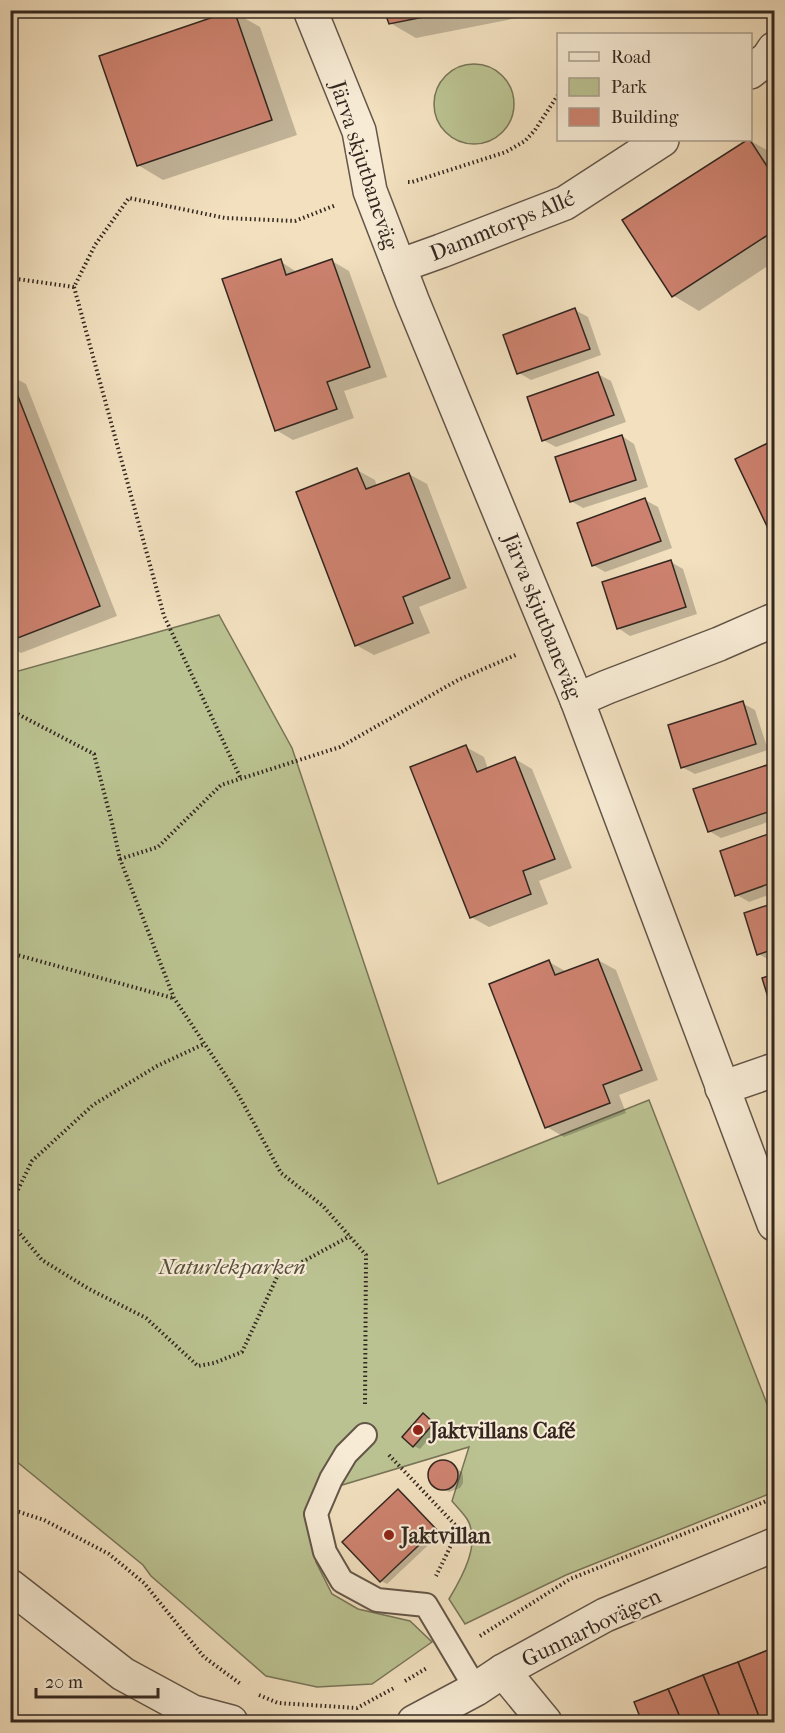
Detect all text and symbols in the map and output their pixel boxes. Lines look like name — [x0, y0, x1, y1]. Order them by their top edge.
legend — [557, 33, 752, 141]
text: Road — [611, 47, 651, 68]
street label: Järva skjutbaneväg — [324, 76, 404, 253]
text: Park — [611, 77, 648, 98]
text: Building — [611, 107, 679, 128]
street label: Dammtorps Allé — [426, 185, 579, 267]
street label: Järva skjutbaneväg — [496, 528, 587, 703]
park label: Naturlekparken — [157, 1254, 306, 1280]
place label: Jaktvillans Café — [428, 1418, 576, 1444]
marker: Jaktvillans Café — [411, 1423, 425, 1437]
place label: Jaktvillan — [399, 1523, 491, 1549]
marker: Jaktvillan — [382, 1528, 396, 1542]
street label: Gunnarbovägen — [518, 1583, 666, 1673]
scale bar — [36, 1661, 158, 1699]
text: 20 m — [45, 1672, 83, 1693]

